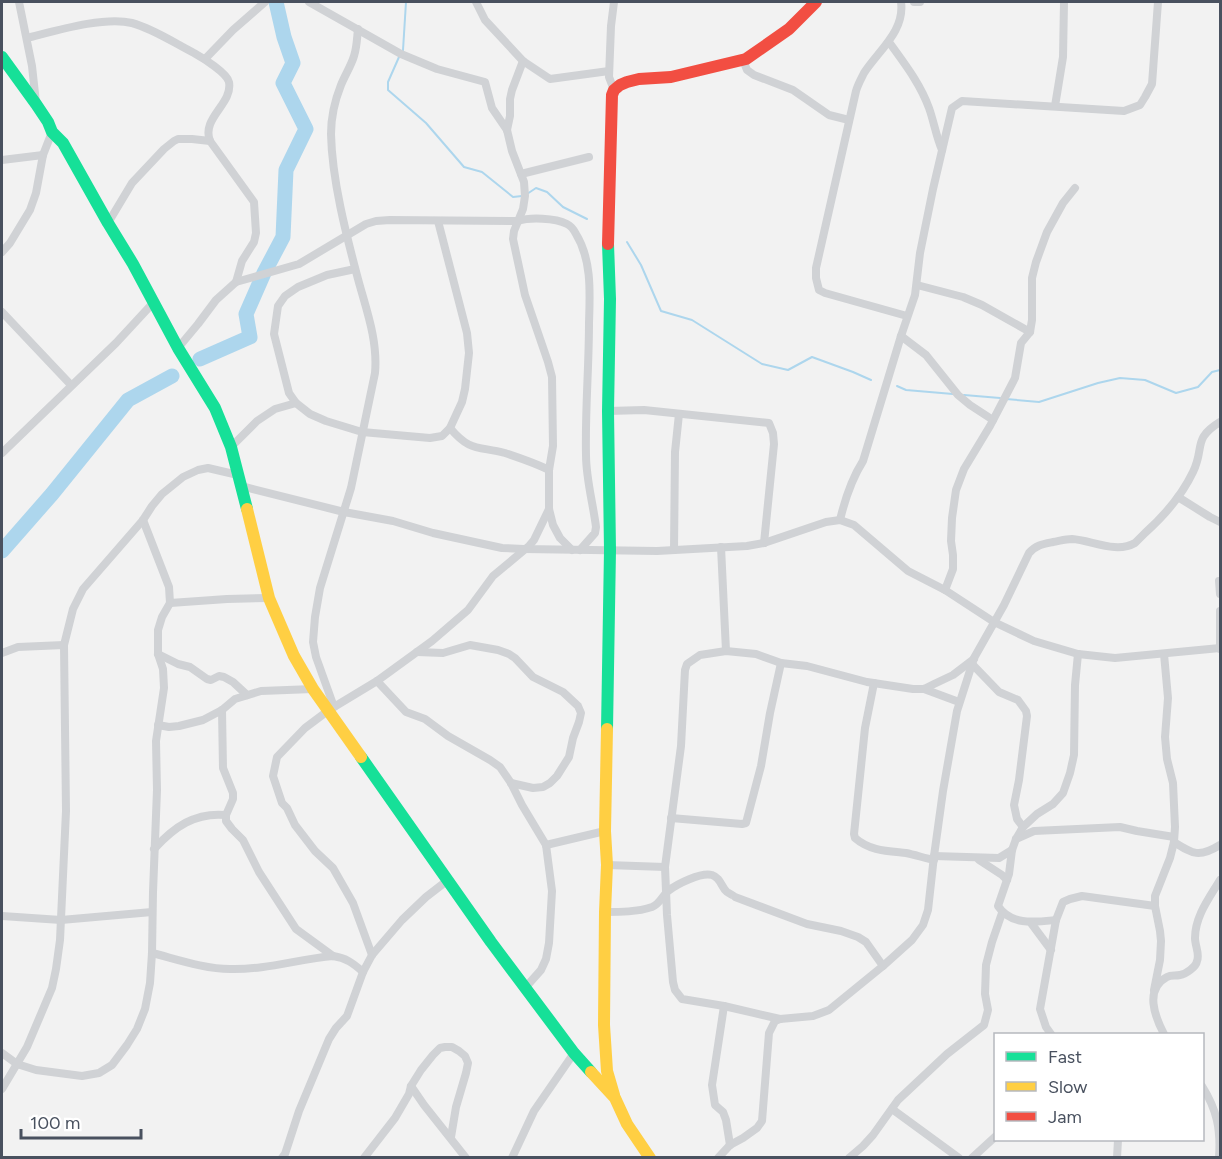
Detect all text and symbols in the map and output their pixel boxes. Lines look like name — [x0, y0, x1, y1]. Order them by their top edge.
legend — [994, 1033, 1204, 1141]
text: Fast — [1048, 1046, 1082, 1068]
text: Slow — [1048, 1076, 1087, 1098]
scale bar — [21, 1102, 141, 1140]
text: Jam — [1048, 1106, 1082, 1128]
text: 100 m — [30, 1112, 80, 1134]

